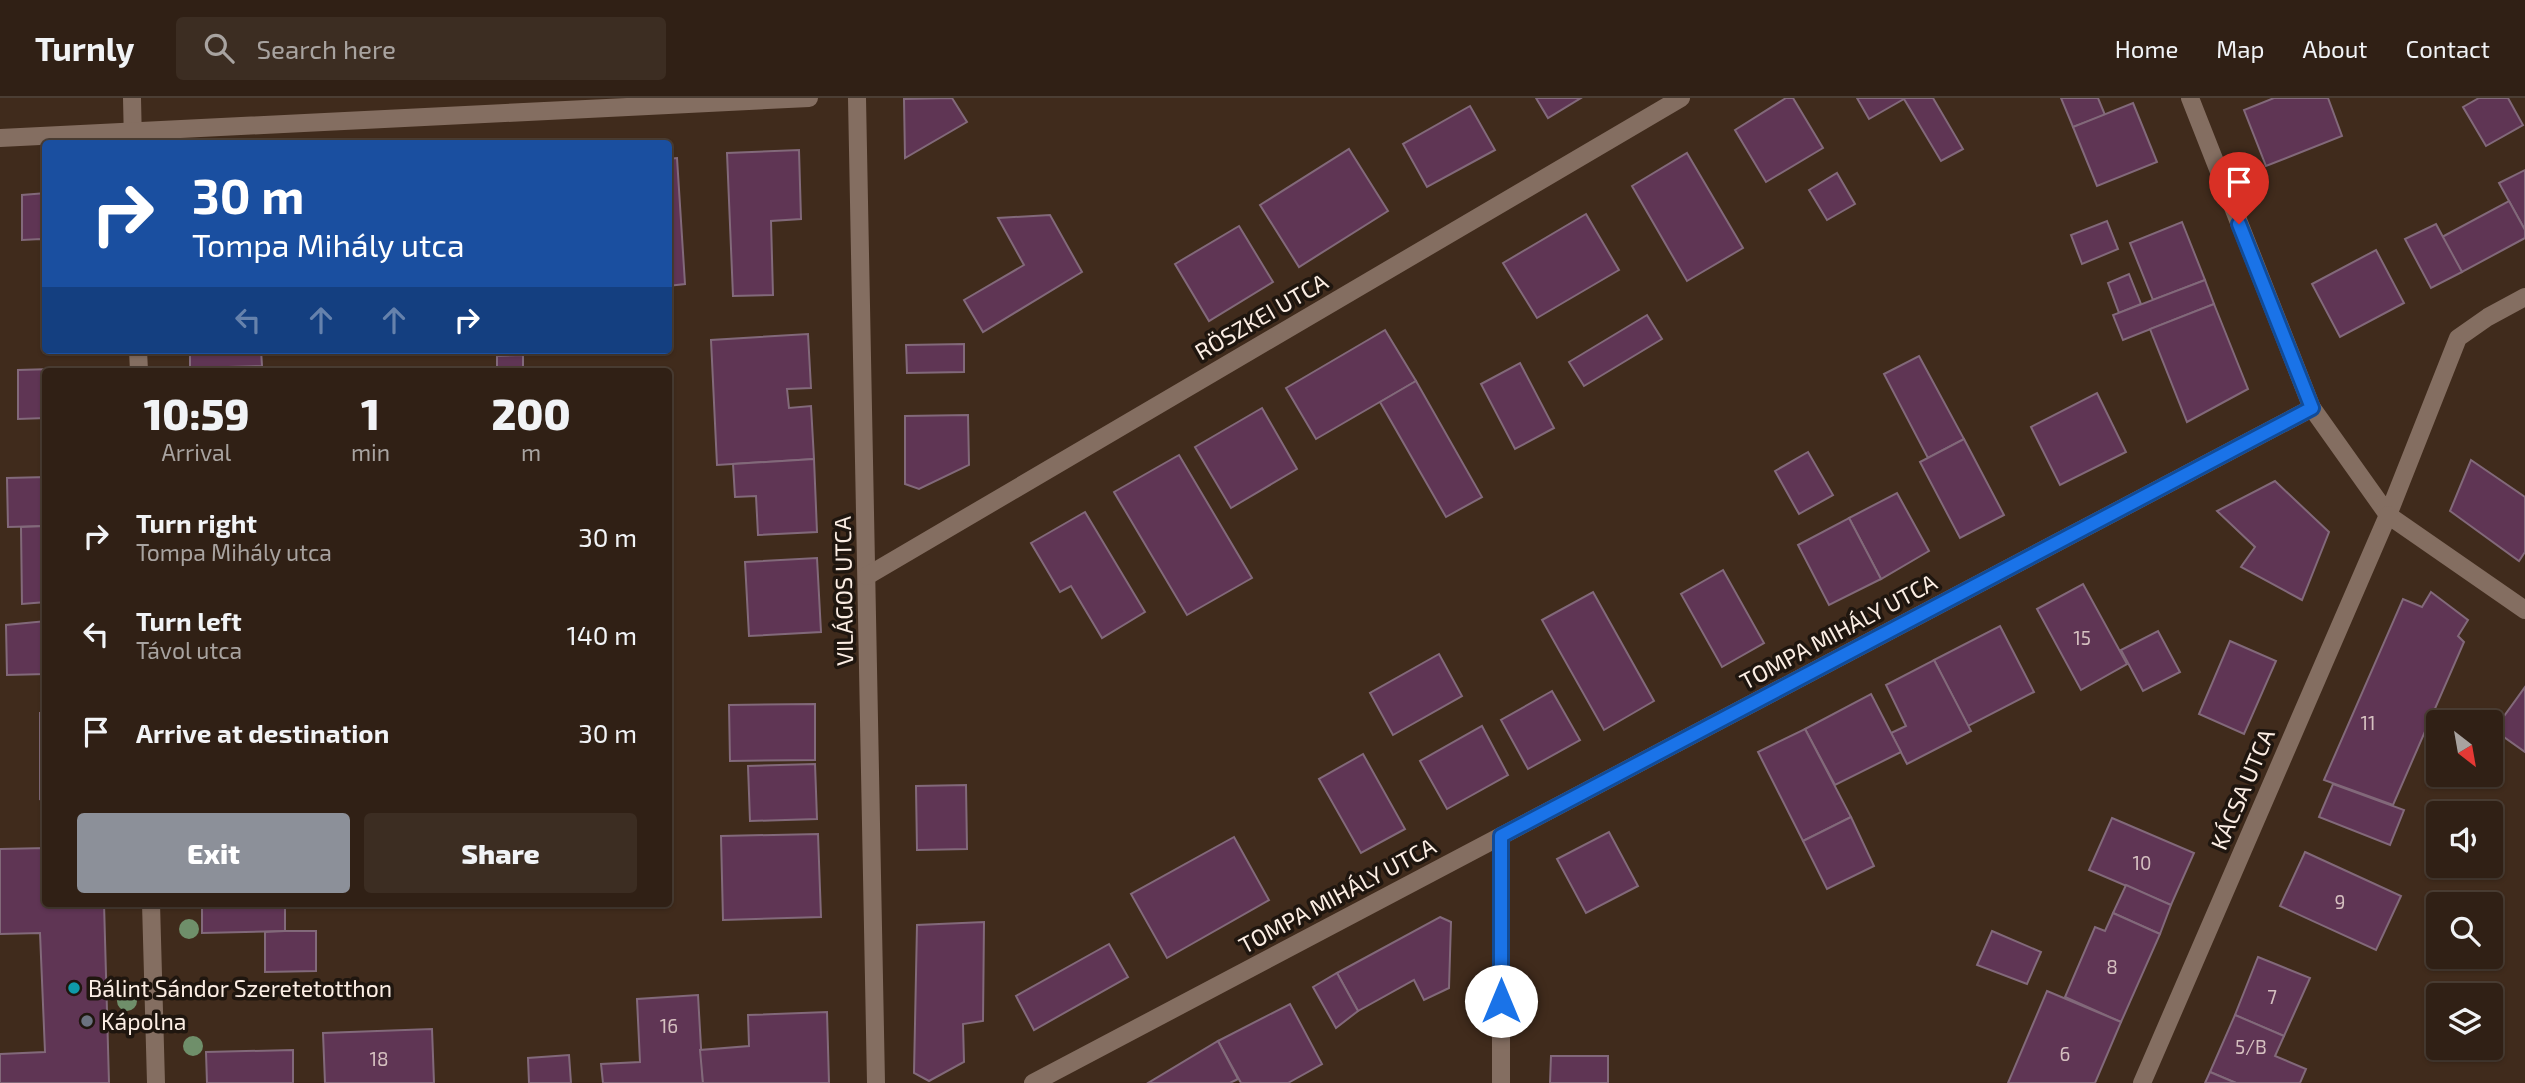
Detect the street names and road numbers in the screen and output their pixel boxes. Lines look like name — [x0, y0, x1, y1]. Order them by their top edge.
street label: RÖSZKEI UTCA — [1190, 266, 1333, 365]
street label: VILÁGOS UTCA — [828, 515, 858, 666]
street label: TOMPA MIHÁLY UTCA — [1735, 567, 1942, 695]
street label: KÁCSA UTCA — [2204, 724, 2280, 854]
street label: TOMPA MIHÁLY UTCA — [1234, 831, 1441, 959]

